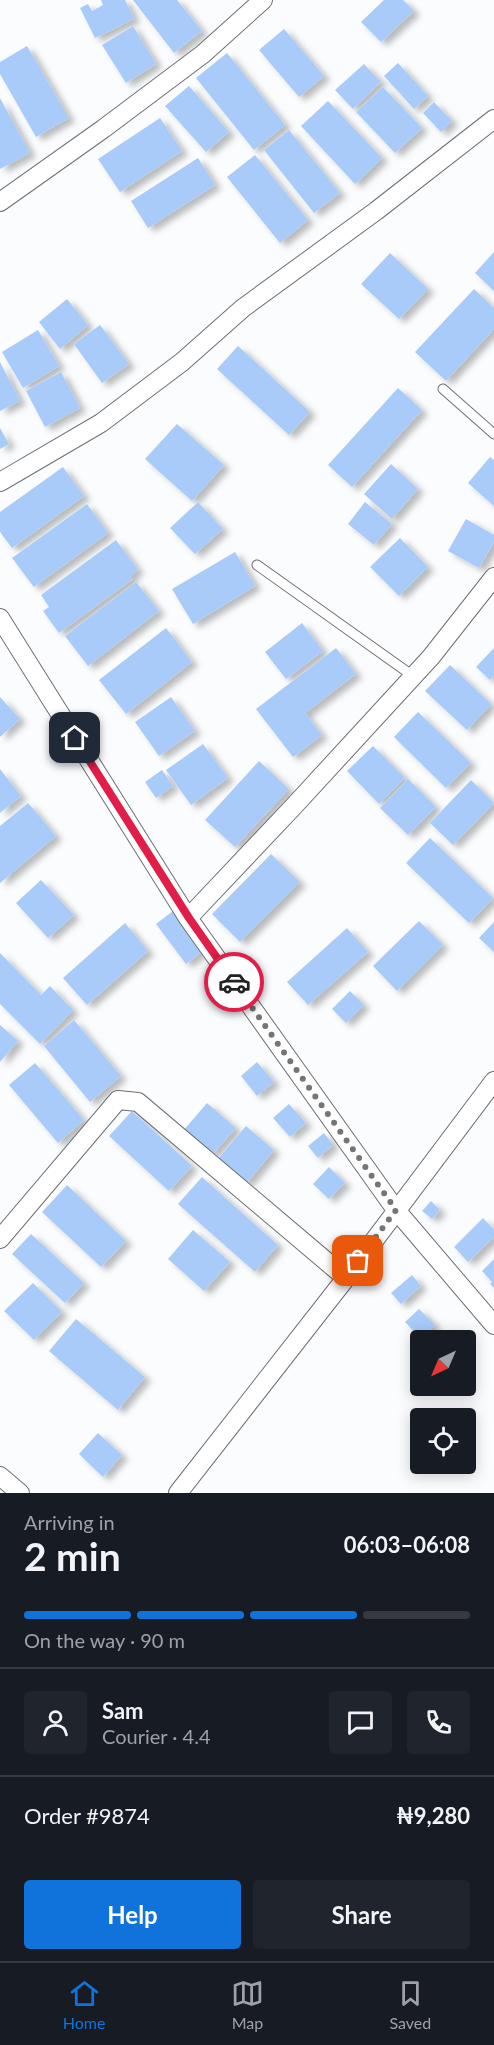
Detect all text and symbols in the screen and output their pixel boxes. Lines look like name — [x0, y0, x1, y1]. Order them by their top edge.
pin — [49, 712, 100, 763]
icon: home — [58, 721, 91, 754]
courier — [204, 952, 264, 1012]
icon: car — [218, 966, 251, 999]
pin — [332, 1235, 383, 1286]
icon: bag — [341, 1244, 374, 1277]
north arrow — [410, 1330, 476, 1396]
map controls — [410, 1330, 476, 1474]
button: locate — [410, 1408, 476, 1474]
text: Arriving in — [24, 1510, 115, 1534]
text: 06:03–06:08 — [344, 1531, 470, 1558]
text: 2 min — [24, 1533, 121, 1579]
text: On the way · 90 m — [24, 1628, 185, 1652]
button: person — [24, 1691, 87, 1754]
button: chat — [329, 1691, 392, 1754]
button: phone — [407, 1691, 470, 1754]
text: Sam — [102, 1697, 144, 1724]
text: Courier · 4.4 — [102, 1724, 211, 1748]
text: Order #9874 — [24, 1802, 150, 1829]
text: ₦9,280 — [396, 1802, 470, 1829]
button: Help — [24, 1880, 241, 1949]
button: Share — [253, 1880, 470, 1949]
tab: Home — [63, 1977, 105, 2032]
tab: Map — [231, 1977, 264, 2032]
tab: Saved — [389, 1977, 431, 2032]

